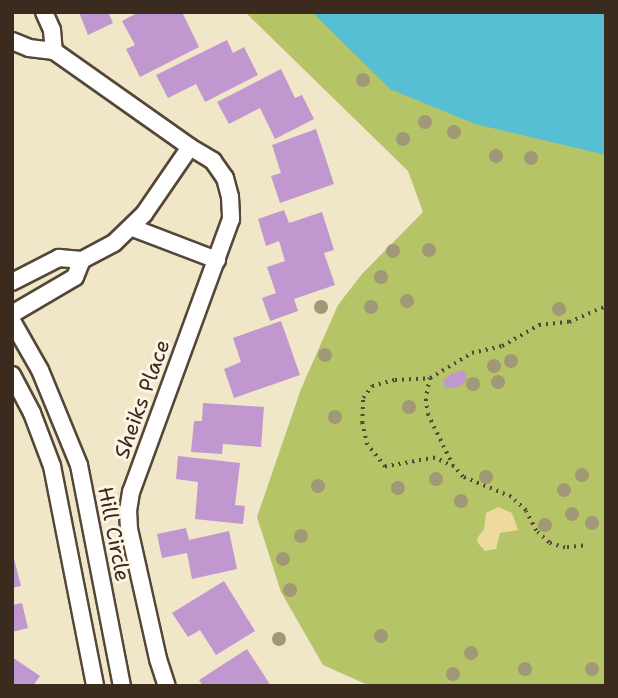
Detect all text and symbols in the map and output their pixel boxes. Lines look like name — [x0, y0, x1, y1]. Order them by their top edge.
street label: Sheiks Place — [109, 336, 175, 462]
street label: Hill Circle — [92, 484, 136, 584]

